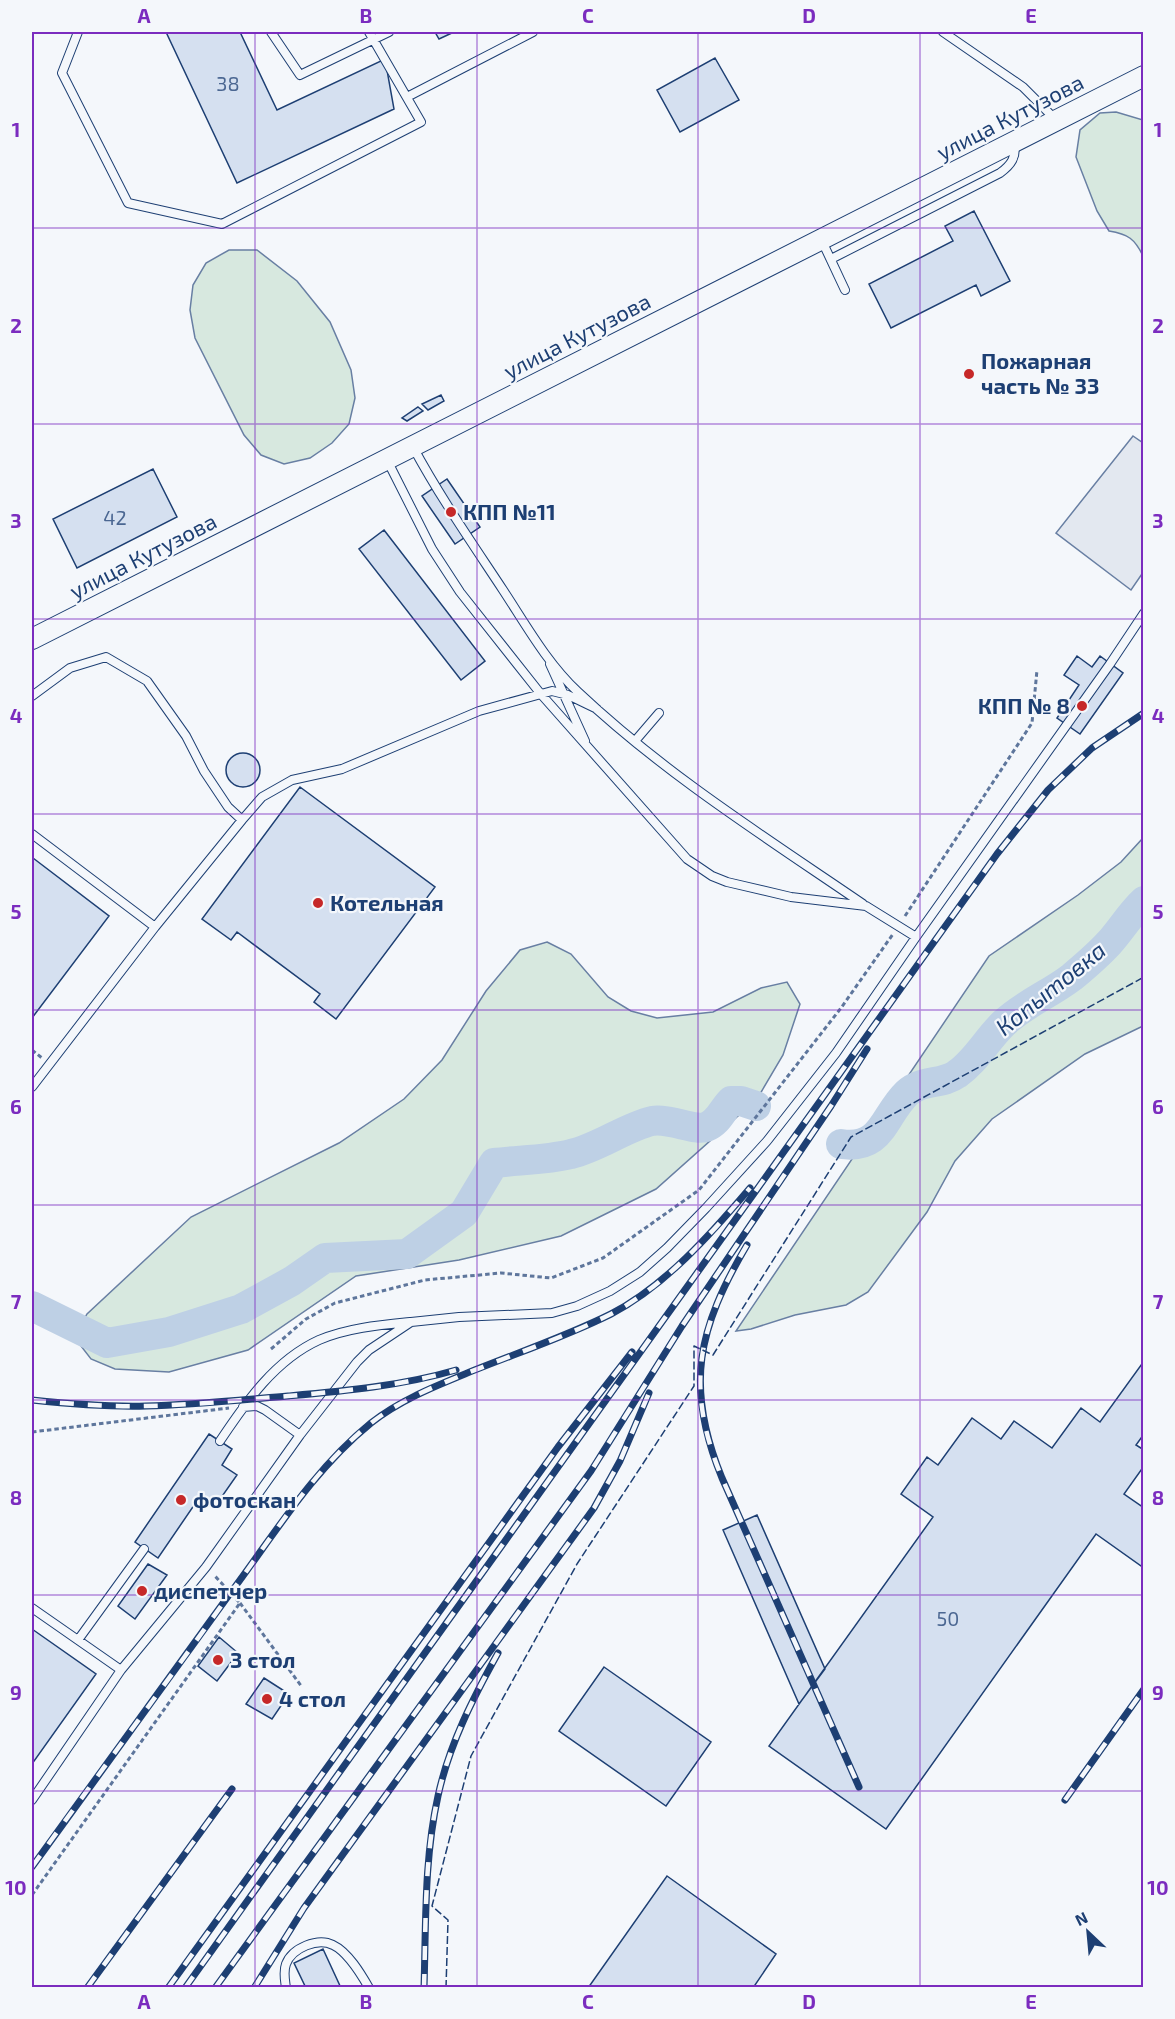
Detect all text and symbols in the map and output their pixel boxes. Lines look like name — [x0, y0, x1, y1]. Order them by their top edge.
text: A — [137, 3, 151, 27]
text: B — [360, 3, 372, 27]
text: C — [582, 3, 594, 27]
text: D — [802, 3, 816, 27]
text: E — [1025, 3, 1037, 27]
street label: улица Кутузова — [932, 68, 1088, 165]
house number: 38 — [216, 71, 240, 95]
text: 1 — [12, 117, 20, 141]
text: 1 — [1154, 117, 1162, 141]
street label: улица Кутузова — [499, 287, 655, 384]
text: 2 — [10, 313, 22, 337]
text: 2 — [1152, 313, 1164, 337]
place label: Пожарная часть № 33 — [981, 347, 1099, 398]
marker: Пожарная часть № 33 — [962, 367, 976, 381]
place label: КПП №11 — [463, 498, 556, 524]
house number: 42 — [103, 505, 127, 529]
marker: КПП №11 — [444, 505, 458, 519]
street label: улица Кутузова — [65, 507, 221, 604]
text: 3 — [10, 508, 22, 532]
text: 3 — [1152, 508, 1164, 532]
place label: КПП № 8 — [978, 692, 1070, 718]
marker: КПП № 8 — [1075, 699, 1089, 713]
text: 4 — [10, 703, 23, 727]
text: 4 — [1152, 703, 1165, 727]
place label: Котельная — [330, 889, 444, 915]
marker: Котельная — [311, 896, 325, 910]
text: 5 — [10, 899, 22, 923]
text: 5 — [1152, 899, 1164, 923]
water label: Копытовка — [989, 935, 1111, 1041]
text: 6 — [10, 1094, 22, 1118]
text: 6 — [1152, 1094, 1164, 1118]
text: 7 — [11, 1289, 22, 1313]
text: 7 — [1153, 1289, 1164, 1313]
text: 8 — [10, 1485, 22, 1509]
text: 8 — [1152, 1485, 1164, 1509]
place label: фотоскан — [193, 1486, 296, 1512]
marker: фотоскан — [174, 1493, 188, 1507]
place label: диспетчер — [154, 1577, 267, 1603]
marker: диспетчер — [135, 1584, 149, 1598]
house number: 50 — [937, 1606, 959, 1630]
place label: 3 стол — [230, 1646, 296, 1672]
marker: 3 стол — [211, 1653, 225, 1667]
text: 9 — [10, 1680, 22, 1704]
text: 9 — [1152, 1680, 1164, 1704]
place label: 4 стол — [279, 1685, 346, 1711]
marker: 4 стол — [260, 1692, 274, 1706]
text: 10 — [5, 1875, 27, 1899]
text: 10 — [1147, 1875, 1169, 1899]
north arrow — [1058, 1902, 1118, 1962]
text: N — [1072, 1907, 1091, 1929]
text: A — [137, 1989, 151, 2013]
text: B — [360, 1989, 372, 2013]
text: C — [582, 1989, 594, 2013]
text: D — [802, 1989, 816, 2013]
text: E — [1025, 1989, 1037, 2013]

